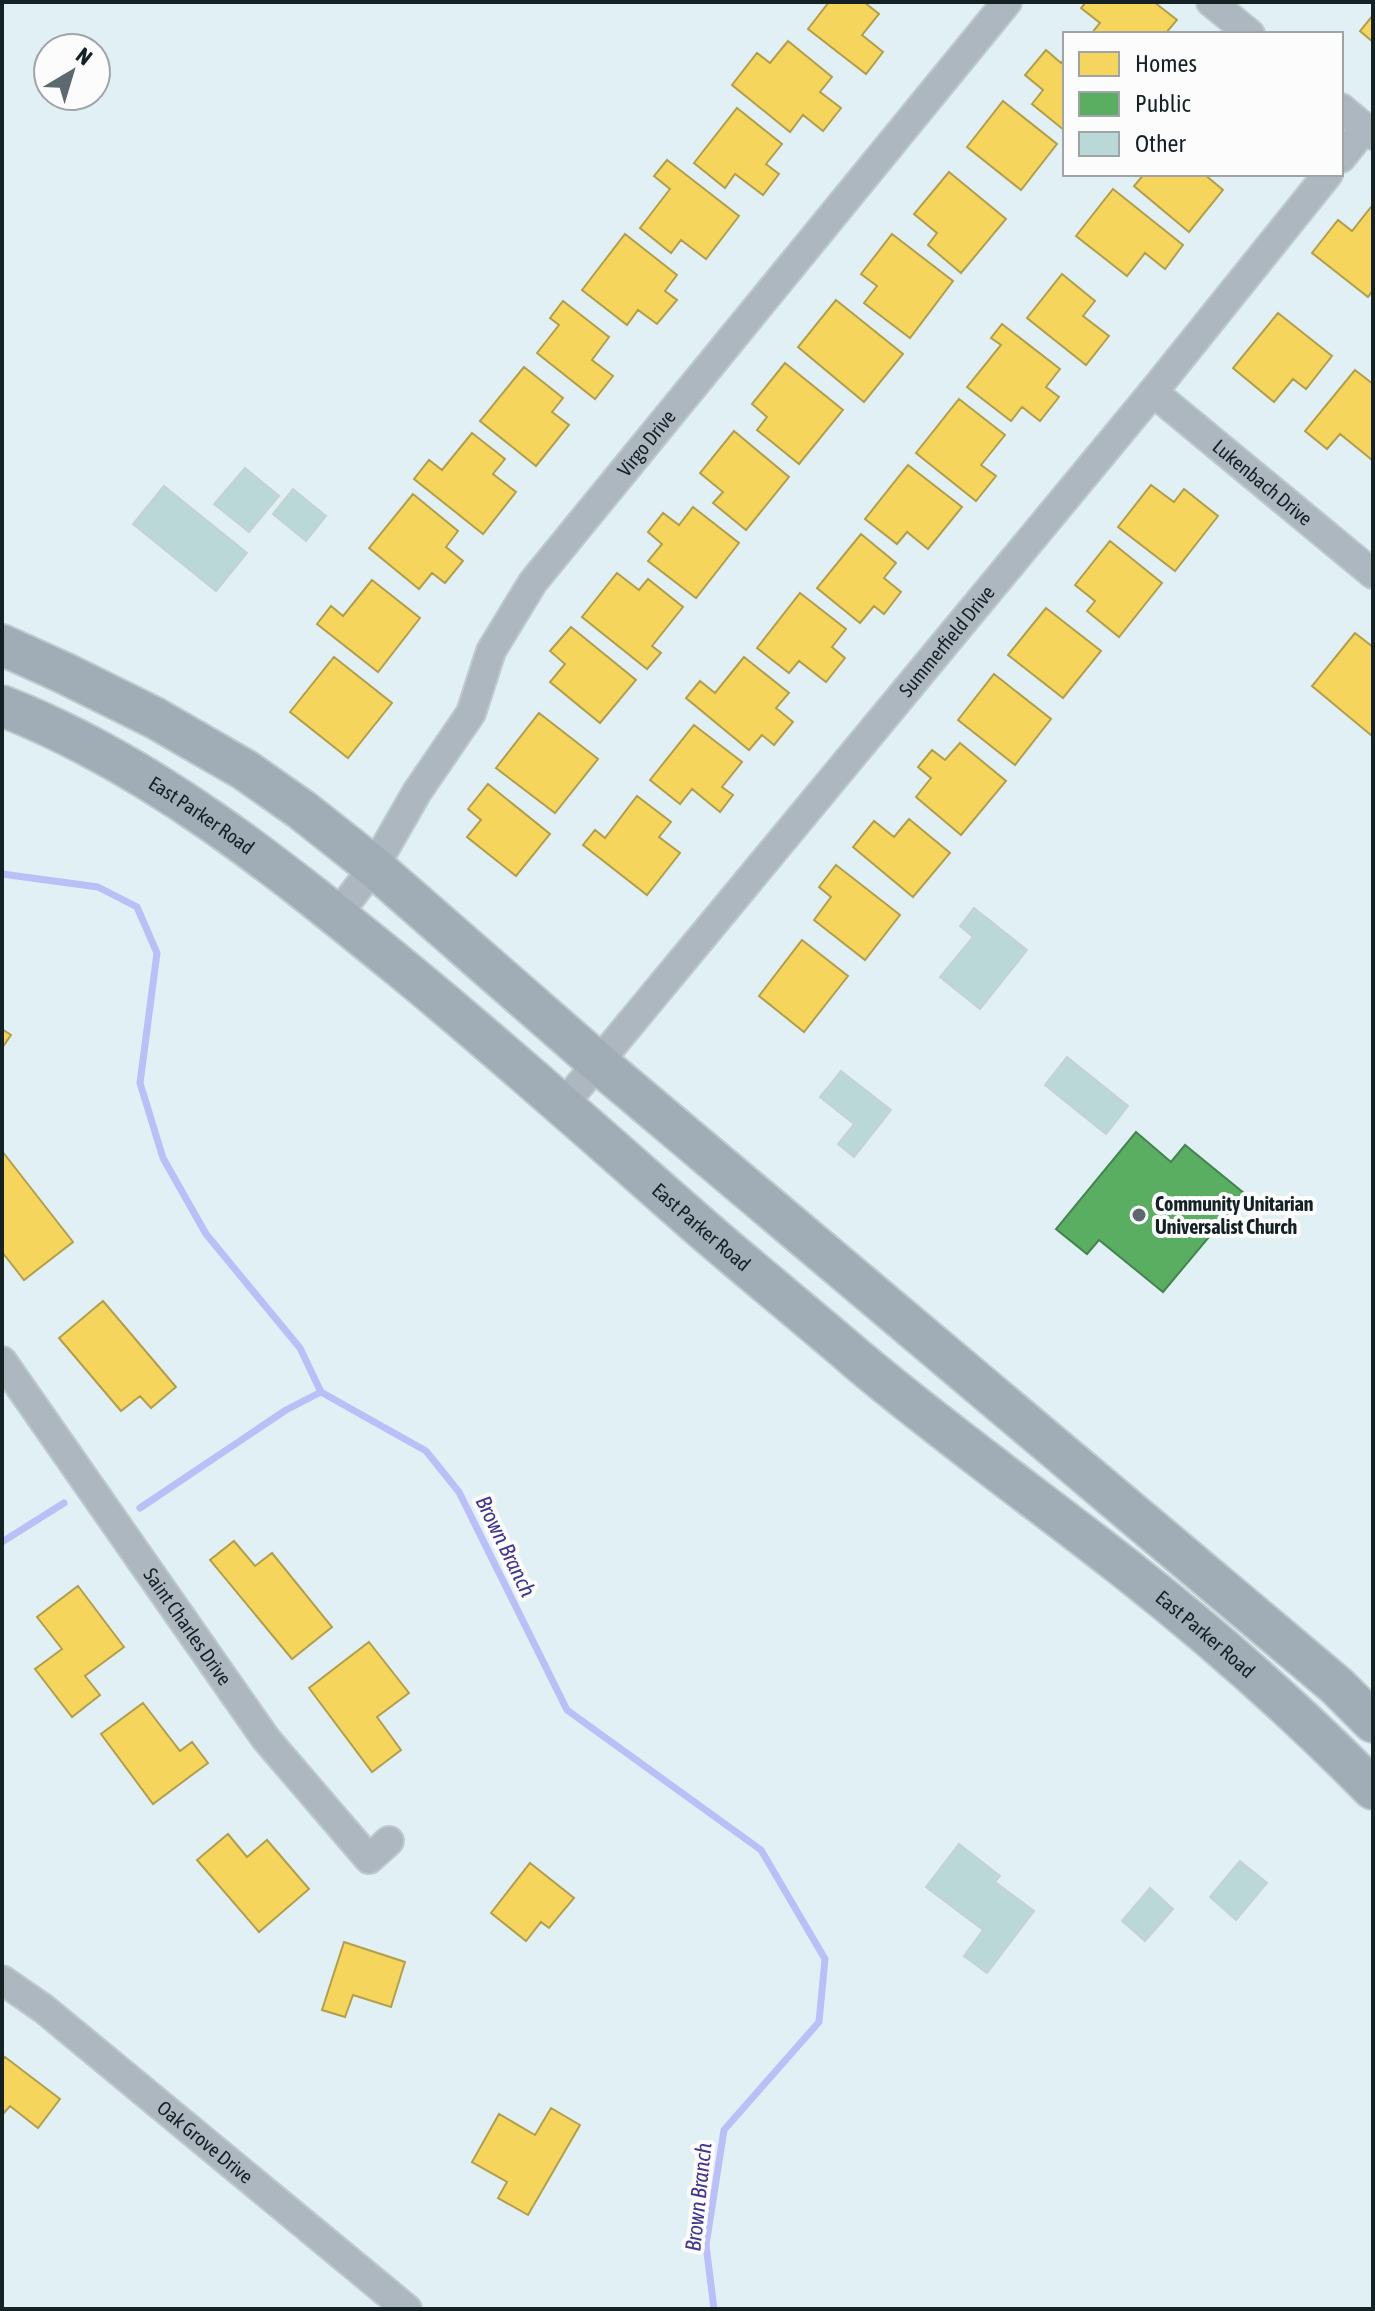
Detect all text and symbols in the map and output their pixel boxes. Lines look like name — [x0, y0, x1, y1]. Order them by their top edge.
north arrow — [32, 32, 112, 112]
legend — [1063, 32, 1343, 176]
text: N — [71, 42, 97, 70]
text: Homes — [1135, 50, 1197, 77]
text: Public — [1135, 90, 1191, 117]
text: Other — [1135, 130, 1186, 157]
street label: Virgo Drive — [612, 405, 680, 481]
street label: Lukenbach Drive — [1208, 434, 1317, 530]
street label: Summerfield Drive — [894, 581, 999, 701]
street label: East Parker Road — [145, 771, 259, 859]
street label: East Parker Road — [648, 1178, 755, 1275]
place label: Community Unitarian Universalist Church — [1155, 1192, 1314, 1238]
marker: Community Unitarian Universalist Church — [1130, 1206, 1148, 1224]
water label: Brown Branch — [470, 1491, 542, 1601]
street label: Saint Charles Drive — [139, 1563, 237, 1689]
street label: East Parker Road — [1151, 1585, 1260, 1682]
street label: Oak Grove Drive — [153, 2096, 258, 2188]
water label: Brown Branch — [679, 2141, 717, 2253]

